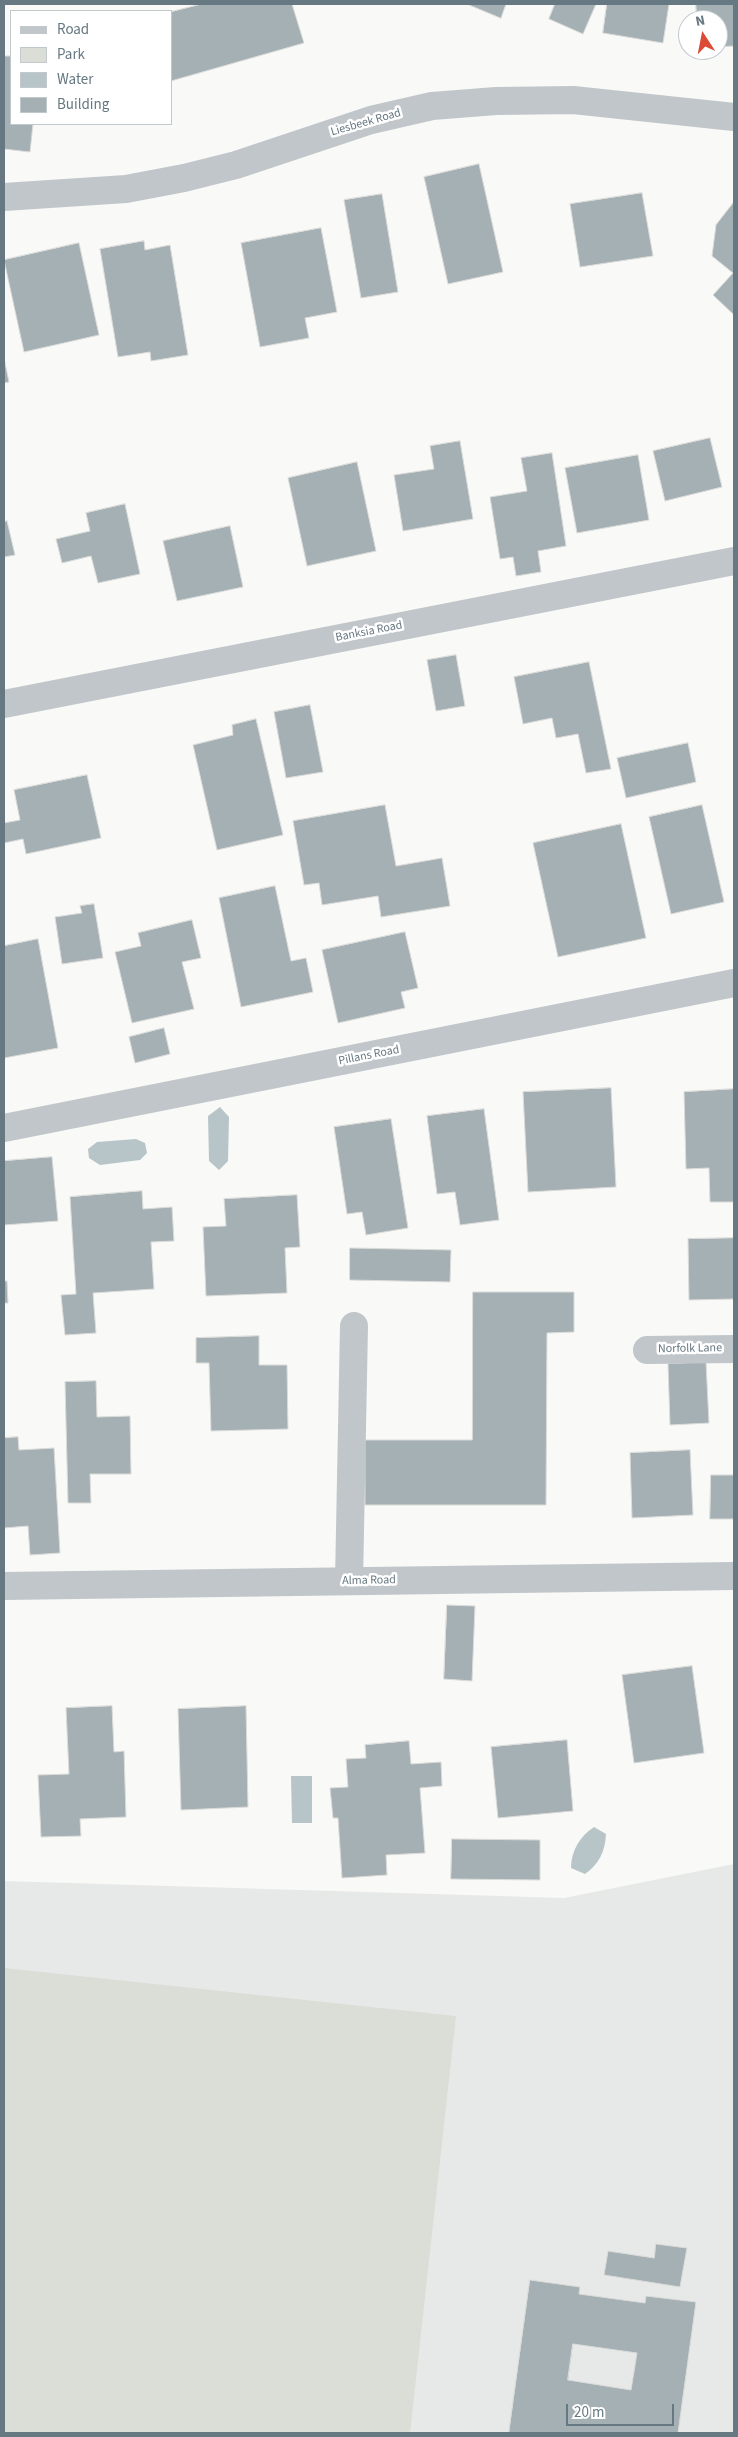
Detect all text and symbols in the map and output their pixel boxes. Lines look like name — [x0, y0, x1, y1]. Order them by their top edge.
legend — [10, 10, 172, 125]
north arrow — [678, 10, 728, 60]
text: N — [694, 11, 707, 32]
text: Road — [57, 19, 89, 40]
text: Park — [57, 44, 85, 65]
text: Water — [57, 69, 93, 90]
text: Building — [57, 94, 109, 115]
street label: Liesbeek Road — [329, 106, 403, 140]
street label: Banksia Road — [334, 618, 404, 646]
street label: Pillans Road — [337, 1043, 401, 1069]
street label: Norfolk Lane — [658, 1341, 722, 1357]
street label: Alma Road — [342, 1573, 396, 1589]
scale bar — [568, 2394, 676, 2426]
text: 20 m — [574, 2402, 604, 2423]

